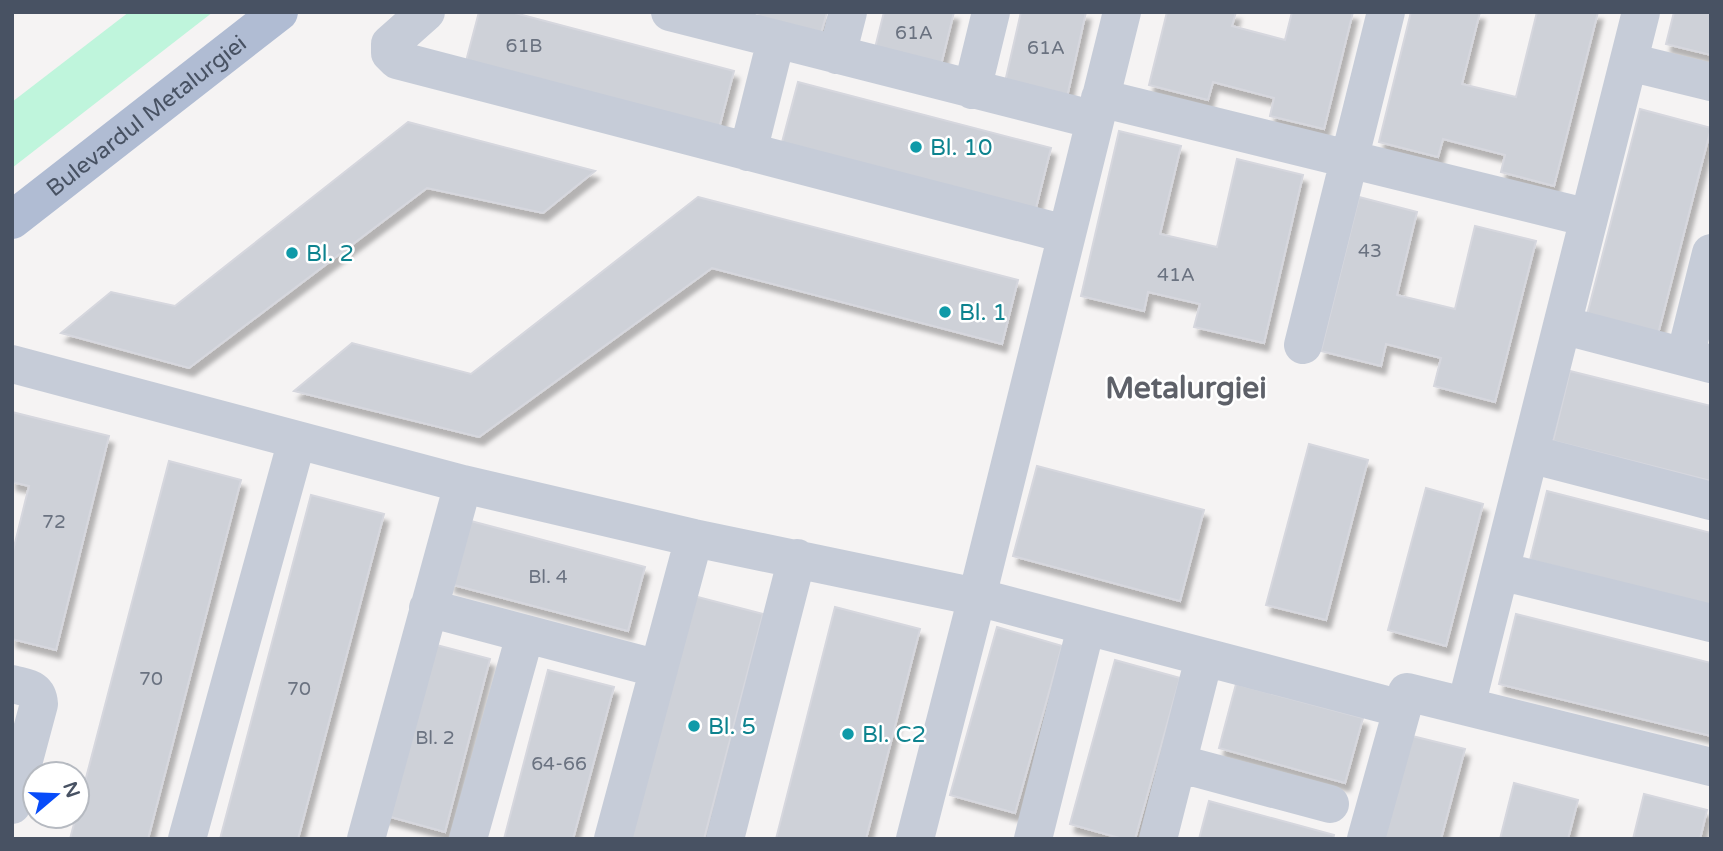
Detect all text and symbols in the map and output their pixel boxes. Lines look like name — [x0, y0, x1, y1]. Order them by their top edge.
house number: 61A — [895, 22, 933, 44]
street label: Bulevardul Metalurgiei — [41, 30, 252, 203]
house number: 61B — [505, 35, 543, 57]
house number: 61A — [1027, 37, 1065, 59]
place label: Bl. 10 — [930, 134, 992, 162]
marker: Bl. 10 — [908, 139, 924, 155]
place label: Bl. 2 — [306, 240, 354, 268]
house number: 43 — [1358, 240, 1382, 262]
marker: Bl. 2 — [284, 245, 300, 261]
house number: 41A — [1157, 264, 1195, 286]
place label: Bl. 1 — [959, 299, 1007, 327]
marker: Bl. 1 — [937, 304, 953, 320]
district label: Metalurgiei — [1105, 370, 1267, 407]
house number: 72 — [42, 511, 66, 533]
house number: Bl. 4 — [528, 566, 568, 588]
house number: 70 — [139, 668, 163, 690]
house number: 70 — [287, 678, 311, 700]
place label: Bl. 5 — [708, 713, 756, 741]
marker: Bl. 5 — [686, 718, 702, 734]
place label: Bl. C2 — [862, 721, 926, 749]
marker: Bl. C2 — [840, 726, 856, 742]
house number: Bl. 2 — [415, 727, 455, 749]
house number: 64-66 — [531, 753, 587, 775]
north arrow — [21, 760, 91, 830]
text: N — [58, 779, 84, 801]

